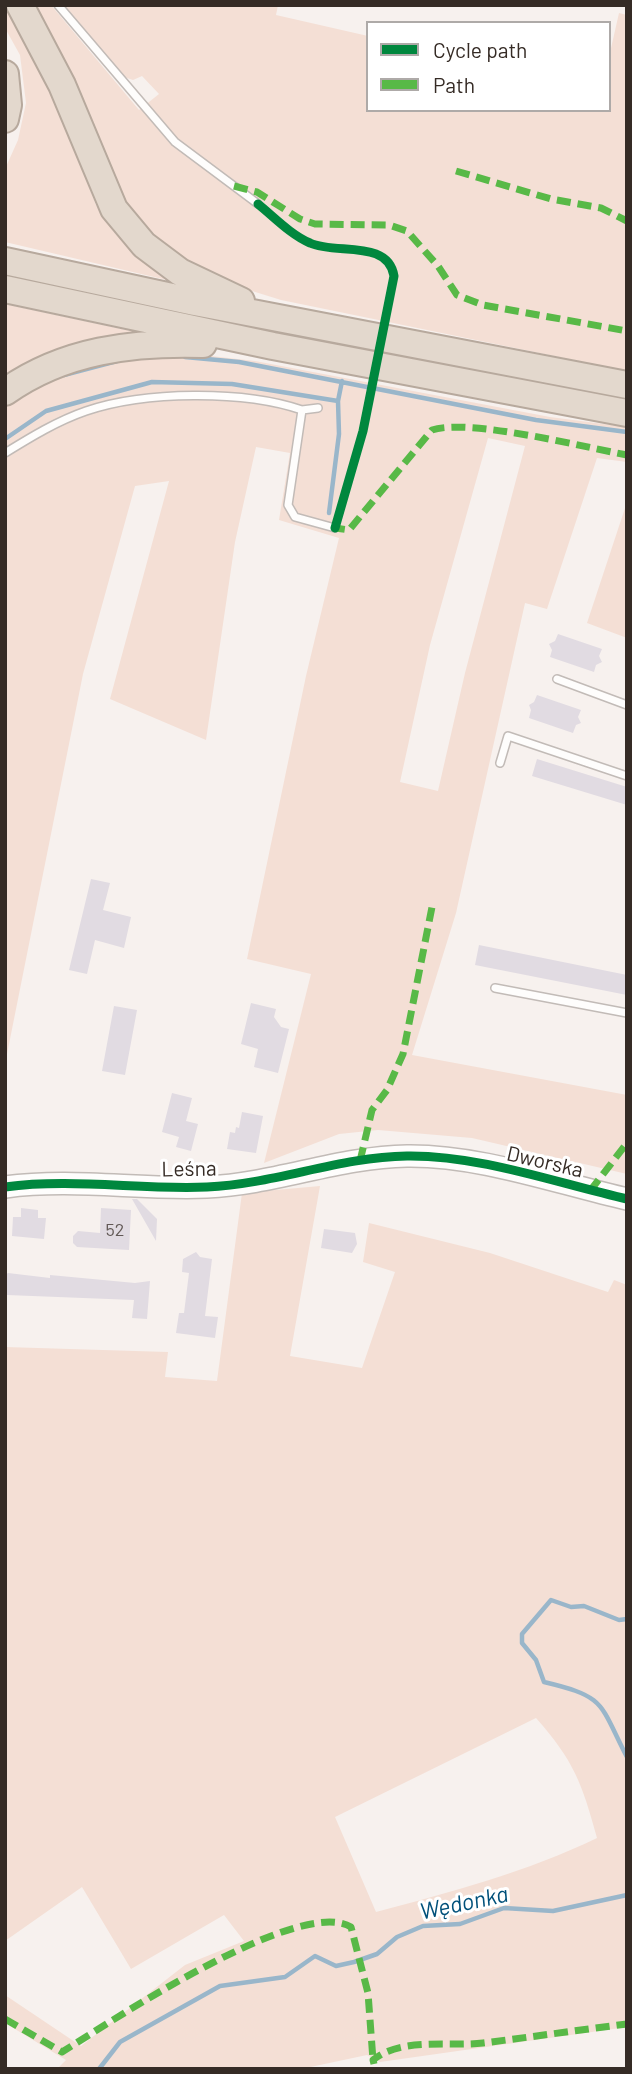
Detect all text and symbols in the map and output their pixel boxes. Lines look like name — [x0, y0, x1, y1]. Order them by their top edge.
legend — [366, 21, 611, 112]
text: Cycle path — [433, 37, 527, 62]
text: Path — [433, 72, 475, 97]
street label: Dworska — [504, 1141, 586, 1183]
street label: Leśna — [161, 1156, 217, 1182]
house number: 52 — [106, 1219, 124, 1241]
water label: Wędonka — [417, 1880, 511, 1926]

